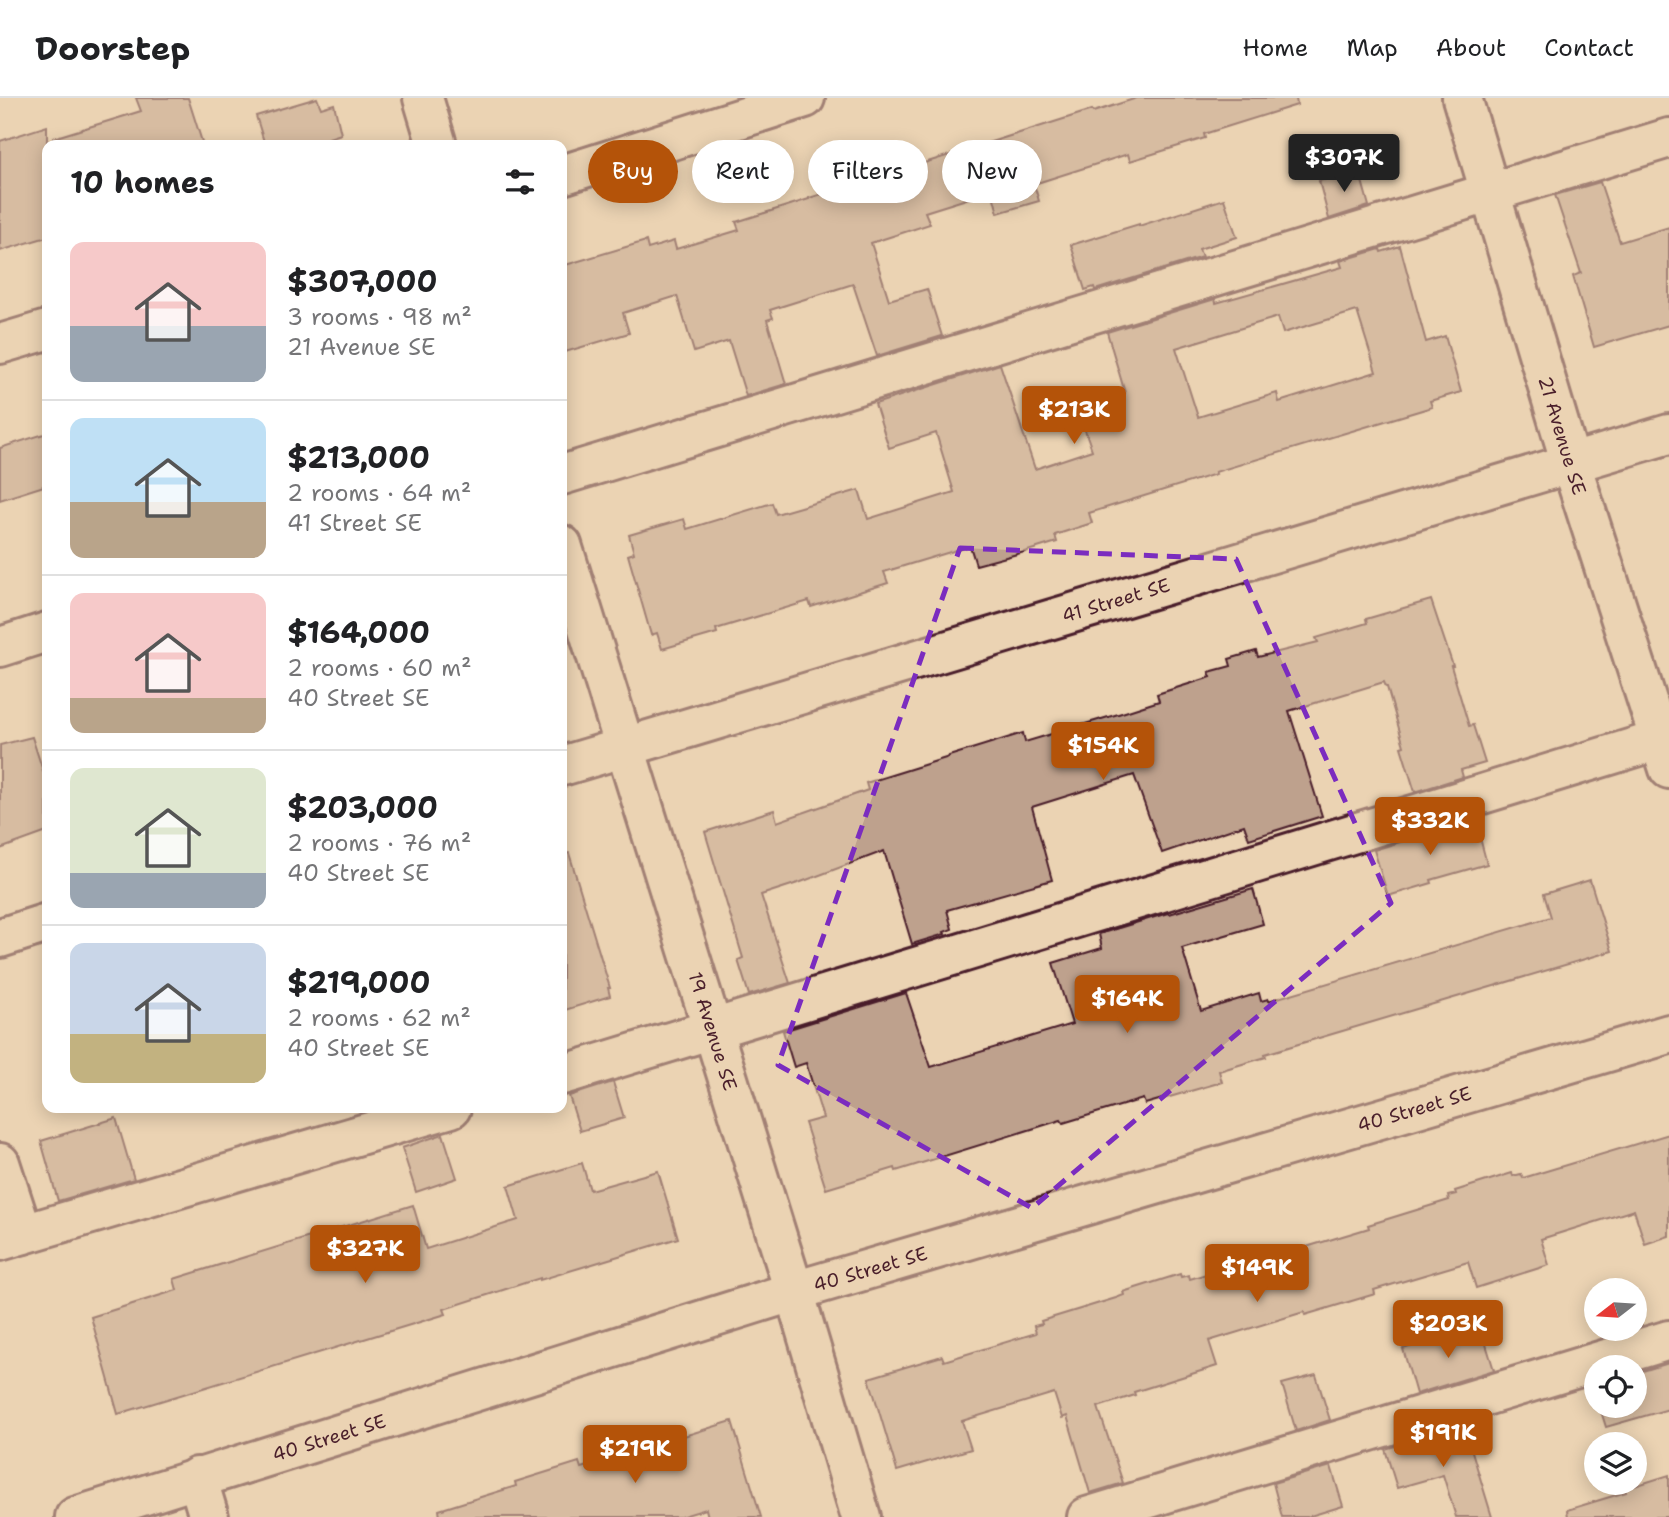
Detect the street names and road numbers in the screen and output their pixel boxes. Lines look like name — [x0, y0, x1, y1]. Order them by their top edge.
street label: 21 Avenue SE — [1532, 373, 1592, 498]
street label: 41 Street SE — [1059, 572, 1173, 628]
street label: 19 Avenue SE — [682, 969, 743, 1094]
street label: 40 Street SE — [1354, 1081, 1474, 1138]
street label: 40 Street SE — [810, 1241, 930, 1298]
street label: 40 Street SE — [269, 1408, 389, 1467]

